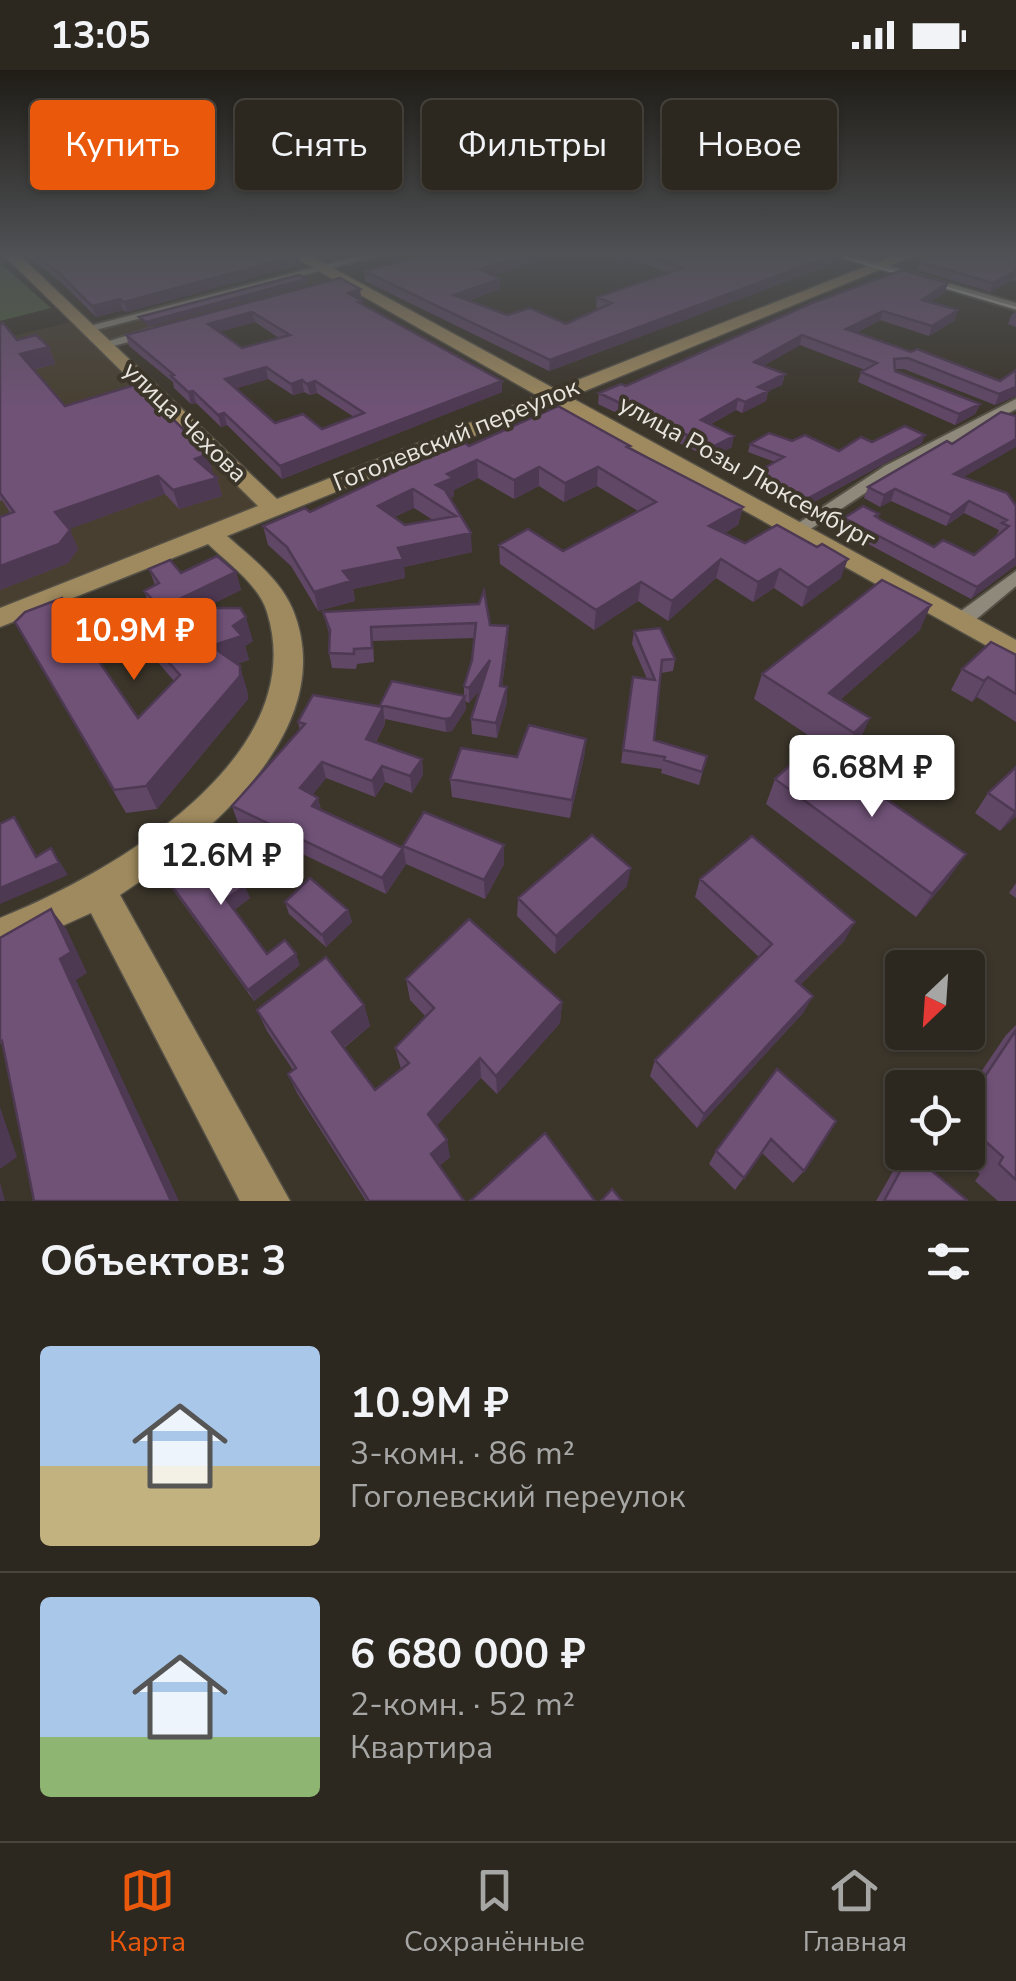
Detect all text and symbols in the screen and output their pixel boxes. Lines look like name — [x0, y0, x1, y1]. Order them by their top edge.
text: 13:05 — [50, 10, 151, 61]
chip: Купить — [30, 100, 215, 190]
chip: Снять — [235, 100, 402, 190]
chip: Фильтры — [422, 100, 642, 190]
chip: Новое — [662, 100, 837, 190]
street label: улица Чехова — [115, 354, 255, 490]
street label: Гоголевский переулок — [328, 370, 585, 500]
street label: улица Розы Люксембург — [613, 387, 881, 557]
pin: 10.9M ₽ — [42, 598, 226, 683]
text: 10.9M ₽ — [73, 609, 195, 652]
pin: 6.68M ₽ — [780, 735, 964, 820]
text: 6.68M ₽ — [811, 746, 933, 789]
pin: 12.6M ₽ — [129, 823, 313, 908]
text: 12.6M ₽ — [160, 834, 282, 877]
north arrow — [885, 950, 985, 1050]
map controls — [885, 950, 985, 1170]
button: locate — [885, 1070, 985, 1170]
text: Объектов: 3 — [40, 1233, 286, 1290]
icon: filters — [921, 1234, 976, 1289]
text: 10.9M ₽ — [350, 1375, 509, 1432]
icon: home — [120, 1386, 240, 1506]
text: 3-комн. · 86 m² — [350, 1432, 575, 1475]
text: Гоголевский переулок — [350, 1475, 685, 1518]
text: 6 680 000 ₽ — [350, 1626, 586, 1683]
icon: home — [120, 1637, 240, 1757]
text: 2-комн. · 52 m² — [350, 1683, 575, 1726]
text: Квартира — [350, 1726, 493, 1769]
tab: Карта — [109, 1863, 186, 1961]
tab: Сохранённые — [404, 1863, 585, 1961]
tab: Главная — [803, 1863, 907, 1961]

